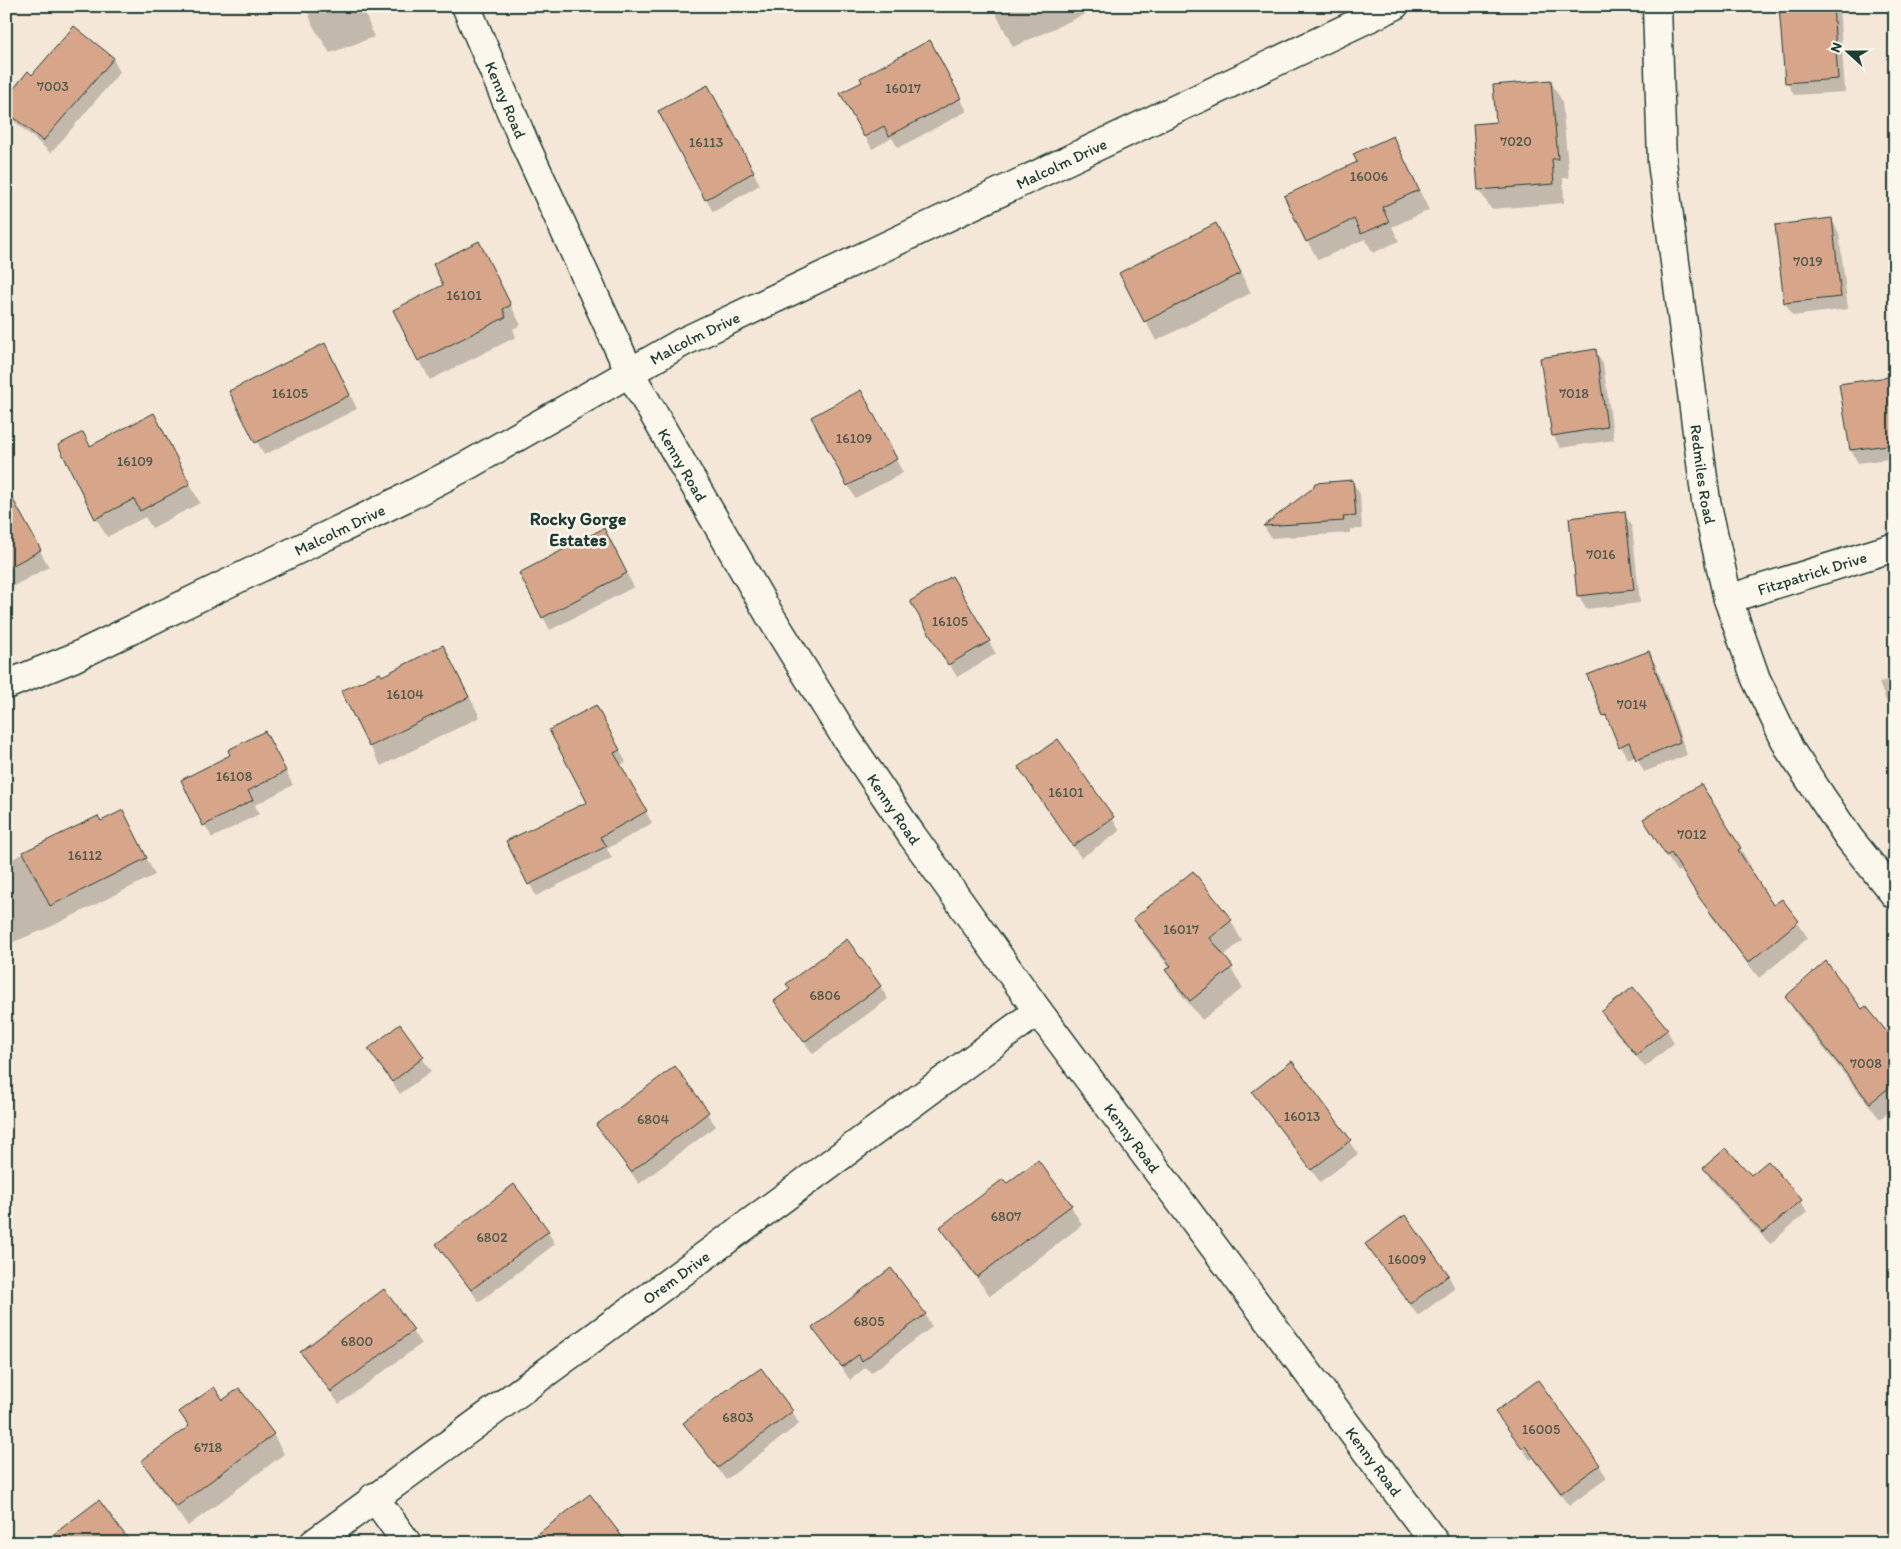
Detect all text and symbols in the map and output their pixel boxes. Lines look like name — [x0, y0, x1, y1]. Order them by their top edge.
north arrow — [1824, 28, 1874, 78]
text: N — [1827, 40, 1846, 55]
street label: Kenny Road — [481, 59, 530, 141]
house number: 7003 — [37, 78, 69, 95]
house number: 16017 — [885, 80, 921, 97]
house number: 7020 — [1500, 133, 1532, 150]
house number: 16113 — [689, 134, 724, 151]
street label: Malcolm Drive — [1013, 134, 1110, 193]
house number: 16006 — [1350, 168, 1388, 185]
house number: 7019 — [1793, 253, 1823, 270]
house number: 16101 — [446, 287, 482, 304]
street label: Malcolm Drive — [647, 308, 743, 369]
house number: 16105 — [272, 385, 308, 402]
house number: 7018 — [1559, 385, 1589, 402]
street label: Redmiles Road — [1686, 423, 1720, 526]
street label: Kenny Road — [654, 425, 711, 505]
house number: 16109 — [836, 430, 872, 447]
house number: 16109 — [117, 453, 153, 470]
street label: Malcolm Drive — [291, 500, 388, 560]
district label: Rocky Gorge Estates — [530, 508, 627, 551]
house number: 7016 — [1586, 546, 1616, 563]
street label: Fitzpatrick Drive — [1755, 547, 1869, 599]
house number: 16105 — [932, 613, 968, 630]
house number: 16104 — [386, 686, 424, 703]
house number: 7014 — [1617, 696, 1648, 713]
house number: 16108 — [216, 768, 253, 785]
street label: Kenny Road — [863, 770, 925, 849]
house number: 16101 — [1048, 784, 1084, 801]
house number: 7012 — [1677, 826, 1707, 843]
house number: 16112 — [68, 847, 103, 864]
house number: 16017 — [1163, 921, 1199, 938]
house number: 6806 — [809, 987, 841, 1004]
house number: 7008 — [1850, 1055, 1882, 1072]
street label: Kenny Road — [1100, 1100, 1164, 1177]
house number: 16013 — [1284, 1108, 1321, 1125]
house number: 6804 — [637, 1111, 670, 1128]
house number: 6807 — [991, 1208, 1021, 1225]
house number: 6802 — [476, 1229, 508, 1246]
street label: Orem Drive — [639, 1247, 714, 1308]
house number: 16009 — [1388, 1251, 1426, 1268]
house number: 6805 — [853, 1313, 885, 1330]
house number: 6800 — [341, 1333, 373, 1350]
house number: 6803 — [722, 1409, 754, 1426]
house number: 16005 — [1522, 1421, 1560, 1438]
street label: Kenny Road — [1342, 1423, 1406, 1500]
house number: 6718 — [194, 1439, 223, 1456]

